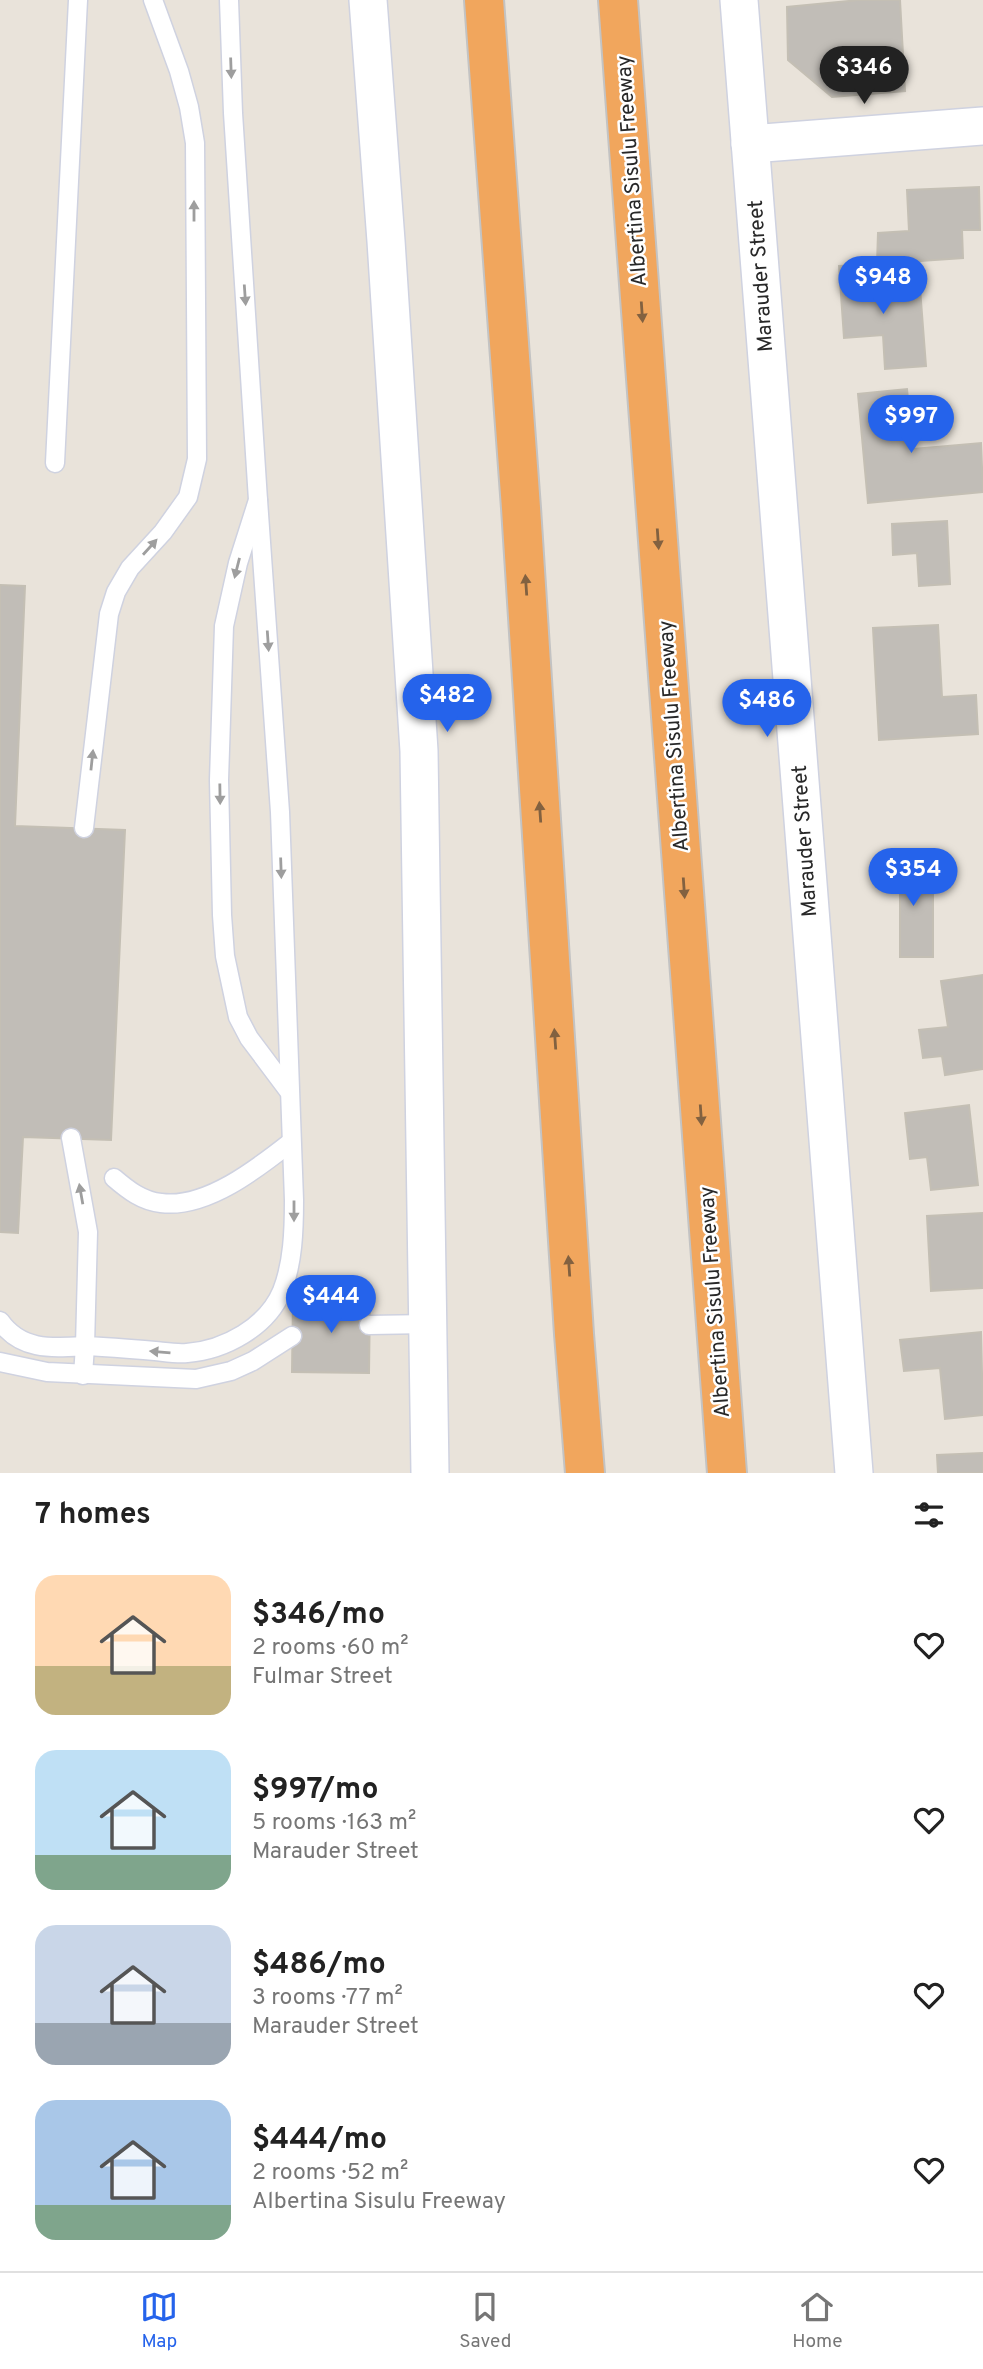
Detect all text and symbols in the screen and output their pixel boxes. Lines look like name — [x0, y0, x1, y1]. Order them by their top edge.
pin: $346 — [823, 46, 905, 106]
street label: Albertina Sisulu Freeway — [611, 54, 654, 287]
text: $346 — [836, 54, 892, 83]
one-way arrow — [226, 57, 237, 79]
street label: Marauder Street — [743, 199, 780, 353]
one-way arrow — [188, 200, 200, 222]
pin: $948 — [842, 256, 924, 316]
text: $948 — [854, 264, 912, 293]
one-way arrow — [240, 285, 251, 307]
one-way arrow — [637, 302, 648, 324]
pin: $997 — [870, 396, 952, 455]
text: $997 — [884, 403, 938, 432]
one-way arrow — [653, 528, 664, 550]
one-way arrow — [142, 538, 157, 555]
one-way arrow — [231, 557, 242, 579]
one-way arrow — [520, 574, 531, 596]
street label: Albertina Sisulu Freeway — [653, 619, 696, 852]
one-way arrow — [263, 630, 274, 652]
pin: $482 — [406, 674, 488, 734]
pin: $486 — [726, 680, 808, 739]
text: $482 — [419, 682, 475, 711]
text: $486 — [738, 687, 796, 716]
one-way arrow — [86, 749, 97, 771]
street label: Marauder Street — [787, 764, 824, 918]
one-way arrow — [214, 783, 225, 805]
one-way arrow — [535, 801, 546, 823]
pin: $354 — [872, 848, 954, 908]
text: $354 — [885, 856, 941, 885]
one-way arrow — [276, 857, 287, 879]
one-way arrow — [679, 878, 690, 900]
one-way arrow — [549, 1028, 560, 1050]
one-way arrow — [695, 1104, 706, 1126]
one-way arrow — [75, 1183, 86, 1205]
street label: Albertina Sisulu Freeway — [694, 1185, 737, 1418]
one-way arrow — [288, 1200, 299, 1222]
one-way arrow — [563, 1255, 574, 1277]
pin: $444 — [290, 1276, 372, 1335]
text: $444 — [302, 1283, 360, 1312]
one-way arrow — [149, 1346, 171, 1357]
icon: filters — [910, 1496, 948, 1534]
text: 7 homes — [35, 1497, 151, 1534]
text: $346/mo — [252, 1597, 385, 1634]
icon: home — [91, 1603, 175, 1687]
icon: heart — [910, 1626, 948, 1664]
text: 2 rooms · 60 m² — [252, 1634, 409, 1663]
text: Fulmar Street — [252, 1663, 393, 1692]
text: $997/mo — [252, 1772, 378, 1809]
icon: home — [91, 1778, 175, 1862]
icon: heart — [910, 1801, 948, 1839]
text: 5 rooms · 163 m² — [252, 1809, 416, 1838]
text: Marauder Street — [252, 1838, 419, 1867]
text: $486/mo — [252, 1947, 386, 1984]
icon: home — [91, 1953, 175, 2037]
icon: heart — [910, 1976, 948, 2014]
text: 3 rooms · 77 m² — [252, 1984, 403, 2013]
text: Marauder Street — [252, 2013, 419, 2042]
text: $444/mo — [252, 2122, 387, 2159]
icon: home — [91, 2128, 175, 2212]
icon: heart — [910, 2151, 948, 2189]
text: 2 rooms · 52 m² — [252, 2159, 408, 2188]
text: Albertina Sisulu Freeway — [252, 2188, 506, 2217]
tab: Map — [140, 2288, 178, 2354]
tab: Saved — [459, 2288, 511, 2354]
tab: Home — [792, 2288, 843, 2354]

